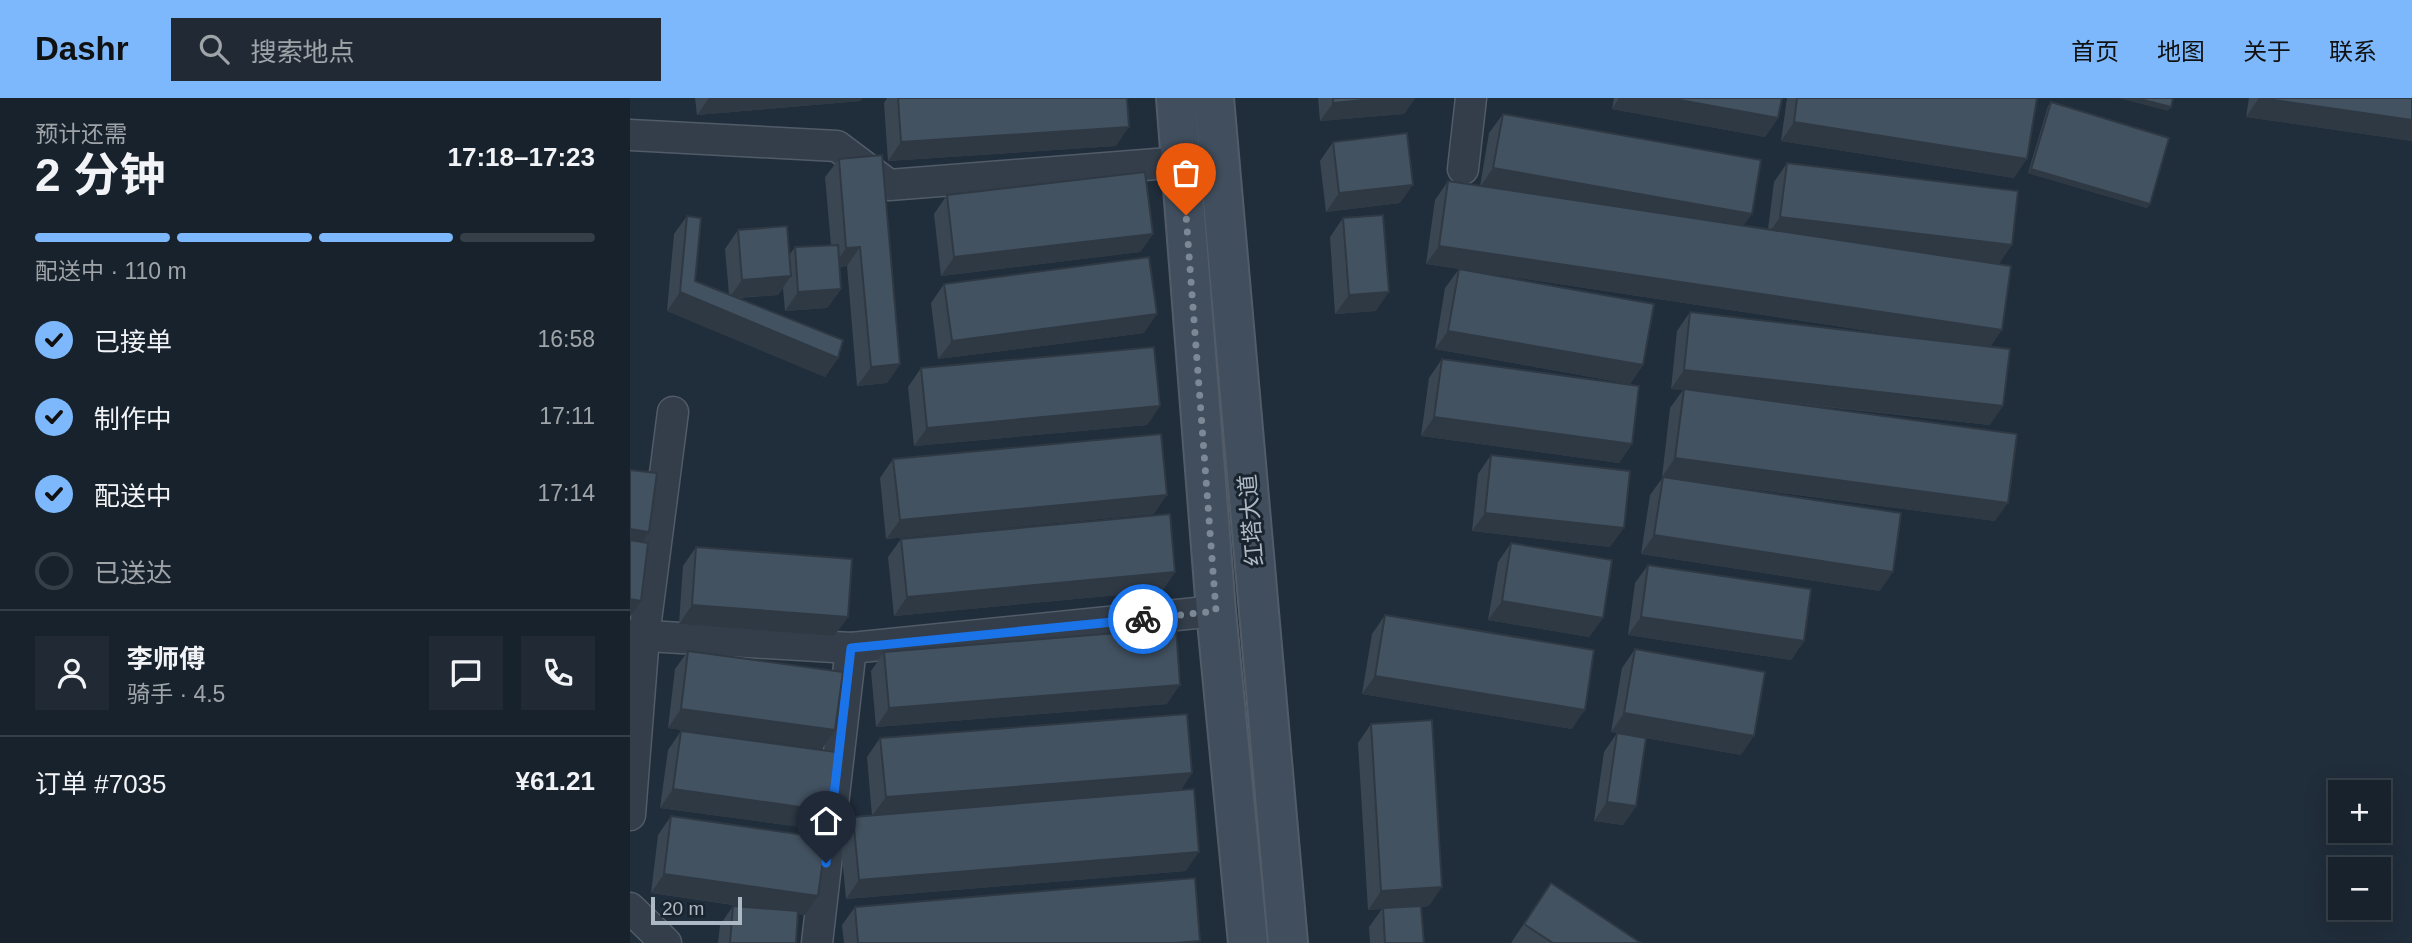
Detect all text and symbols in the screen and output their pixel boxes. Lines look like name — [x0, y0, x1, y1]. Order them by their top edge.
search box — [171, 18, 661, 81]
text: Dashr — [35, 30, 129, 67]
icon: search — [195, 30, 233, 68]
text: 搜索地点 — [251, 37, 355, 67]
text: 首页 — [2071, 38, 2119, 65]
text: 地图 — [2157, 38, 2205, 65]
text: 关于 — [2243, 38, 2291, 65]
text: 联系 — [2329, 38, 2377, 65]
text: 预计还需 — [35, 121, 127, 147]
text: 17:18–17:23 — [448, 142, 595, 172]
pin — [1156, 143, 1216, 215]
text: 2 分钟 — [35, 149, 165, 201]
icon: bag — [1167, 154, 1205, 192]
text: 配送中 · 110 m — [35, 258, 187, 284]
icon: check — [35, 321, 73, 359]
text: 16:58 — [537, 326, 595, 352]
text: 已接单 — [94, 327, 172, 357]
icon: check — [35, 398, 73, 436]
text: 17:11 — [539, 403, 595, 429]
text: 制作中 — [94, 404, 172, 434]
street label: 红塔大道 — [1234, 473, 1268, 567]
icon: check — [35, 475, 73, 513]
text: 17:14 — [537, 480, 595, 506]
text: 配送中 — [94, 481, 172, 511]
text: 已送达 — [94, 558, 172, 588]
courier — [1108, 584, 1178, 654]
icon: bike — [1124, 600, 1162, 638]
button: person — [35, 636, 109, 710]
button: chat — [429, 636, 503, 710]
button: phone — [521, 636, 595, 710]
text: 李师傅 — [127, 644, 205, 674]
text: 骑手 · 4.5 — [127, 681, 225, 707]
text: ¥61.21 — [515, 766, 595, 796]
text: 订单 #7035 — [35, 769, 167, 799]
map controls — [2328, 780, 2391, 920]
button: + — [2328, 780, 2391, 843]
pin — [796, 791, 856, 863]
icon: home — [807, 802, 845, 840]
button: − — [2328, 857, 2391, 920]
scale bar — [651, 894, 742, 926]
text: 20 m — [662, 898, 704, 919]

